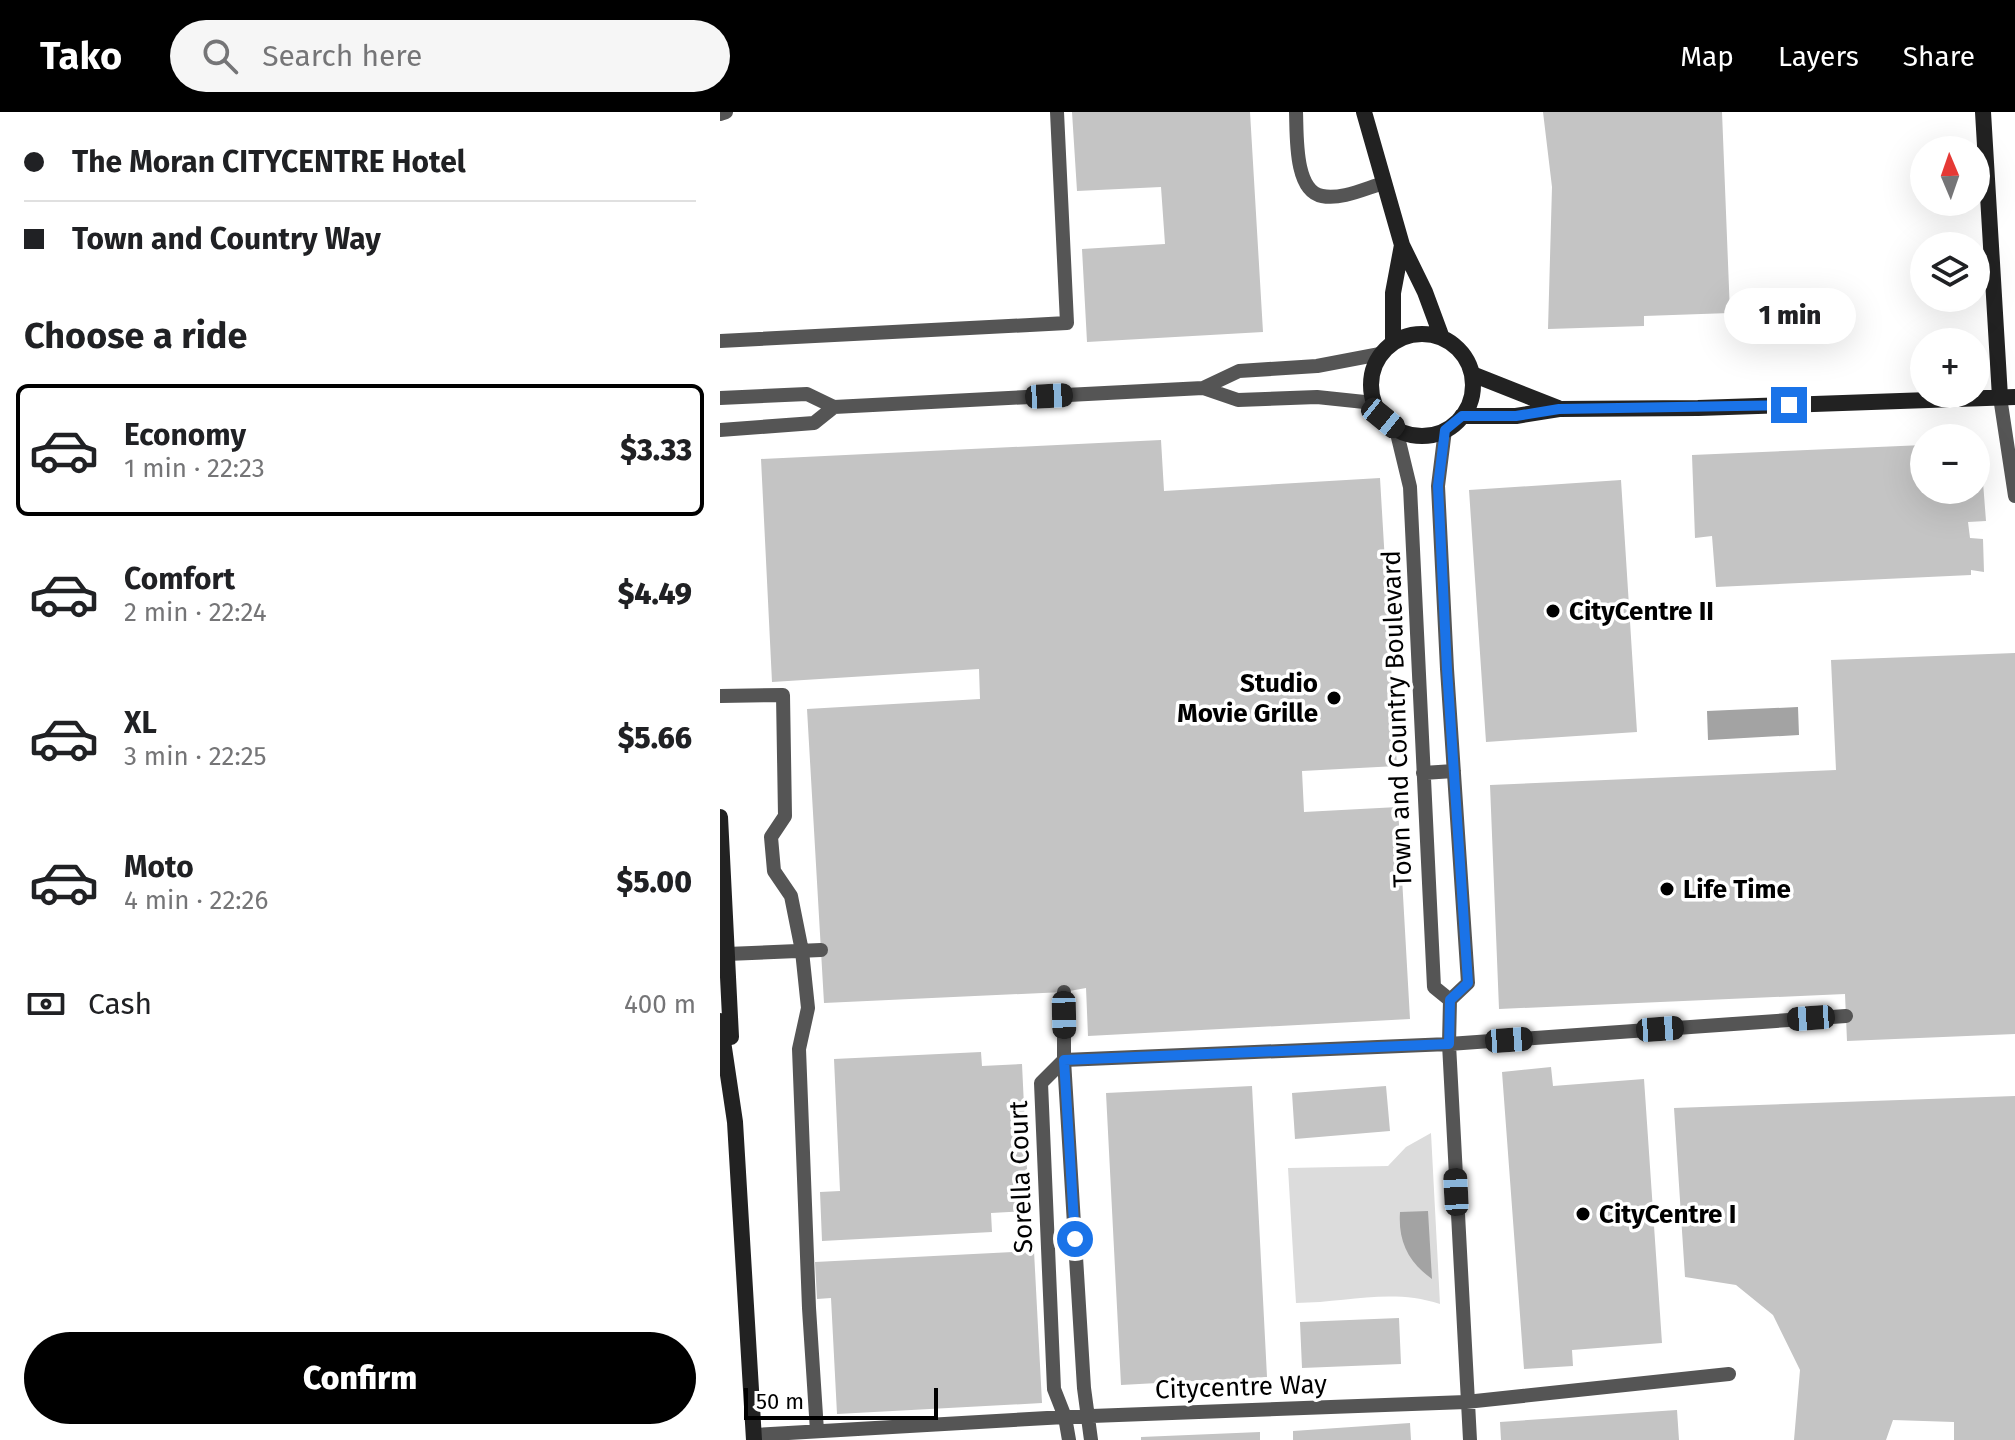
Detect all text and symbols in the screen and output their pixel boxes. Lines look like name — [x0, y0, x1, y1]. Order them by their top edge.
search box — [170, 20, 730, 92]
text: Tako — [40, 33, 122, 79]
icon: search — [198, 34, 242, 78]
text: Search here — [262, 38, 422, 74]
text: Map — [1680, 40, 1734, 73]
text: Layers — [1778, 40, 1859, 73]
text: Share — [1903, 40, 1975, 73]
north arrow — [1910, 136, 1990, 216]
map controls — [1910, 136, 1990, 504]
text: The Moran CITYCENTRE Hotel — [72, 144, 466, 180]
text: Town and Country Way — [72, 221, 381, 257]
button: layers — [1910, 232, 1990, 312]
callout: 1 min — [1723, 289, 1855, 345]
text: 1 min — [1759, 300, 1821, 331]
text: Choose a ride — [24, 314, 247, 358]
button: + — [1910, 328, 1990, 408]
car — [1024, 383, 1074, 409]
route end — [1771, 387, 1807, 423]
car — [1357, 394, 1409, 442]
icon: car — [28, 414, 100, 486]
text: Economy — [124, 417, 246, 453]
button: − — [1910, 424, 1990, 504]
text: $3.33 — [620, 432, 692, 468]
text: 1 min · 22:23 — [124, 453, 265, 484]
street label: Town and Country Boulevard — [1376, 550, 1418, 888]
icon: car — [28, 558, 100, 630]
text: Comfort — [124, 561, 235, 597]
text: $4.49 — [618, 576, 692, 612]
place label: CityCentre II — [1569, 596, 1714, 627]
text: 2 min · 22:24 — [124, 597, 267, 628]
marker: CityCentre II — [1544, 602, 1562, 620]
place label: Studio Movie Grille — [1177, 668, 1318, 729]
marker: Studio Movie Grille — [1325, 689, 1343, 707]
icon: car — [28, 702, 100, 774]
text: XL — [124, 705, 157, 741]
text: $5.66 — [618, 720, 692, 756]
text: 3 min · 22:25 — [124, 741, 267, 772]
icon: car — [28, 846, 100, 918]
text: Moto — [124, 849, 194, 885]
text: $5.00 — [617, 864, 692, 900]
place label: Life Time — [1683, 874, 1791, 905]
marker: Life Time — [1658, 880, 1676, 898]
text: 4 min · 22:26 — [124, 885, 268, 916]
icon: cash — [24, 982, 68, 1026]
text: Cash — [88, 986, 152, 1022]
text: 400 m — [624, 989, 696, 1020]
car — [1052, 991, 1076, 1039]
car — [1786, 1004, 1836, 1032]
car — [1635, 1015, 1685, 1043]
car — [1484, 1026, 1534, 1054]
street label: Sorella Court — [1003, 1100, 1039, 1254]
car — [1443, 1167, 1469, 1217]
place label: CityCentre I — [1599, 1199, 1736, 1230]
marker: CityCentre I — [1574, 1205, 1592, 1223]
route start — [1057, 1221, 1093, 1257]
button: Confirm — [24, 1332, 696, 1424]
street label: Citycentre Way — [1154, 1368, 1328, 1405]
scale bar — [744, 1384, 938, 1420]
text: 50 m — [756, 1388, 804, 1415]

